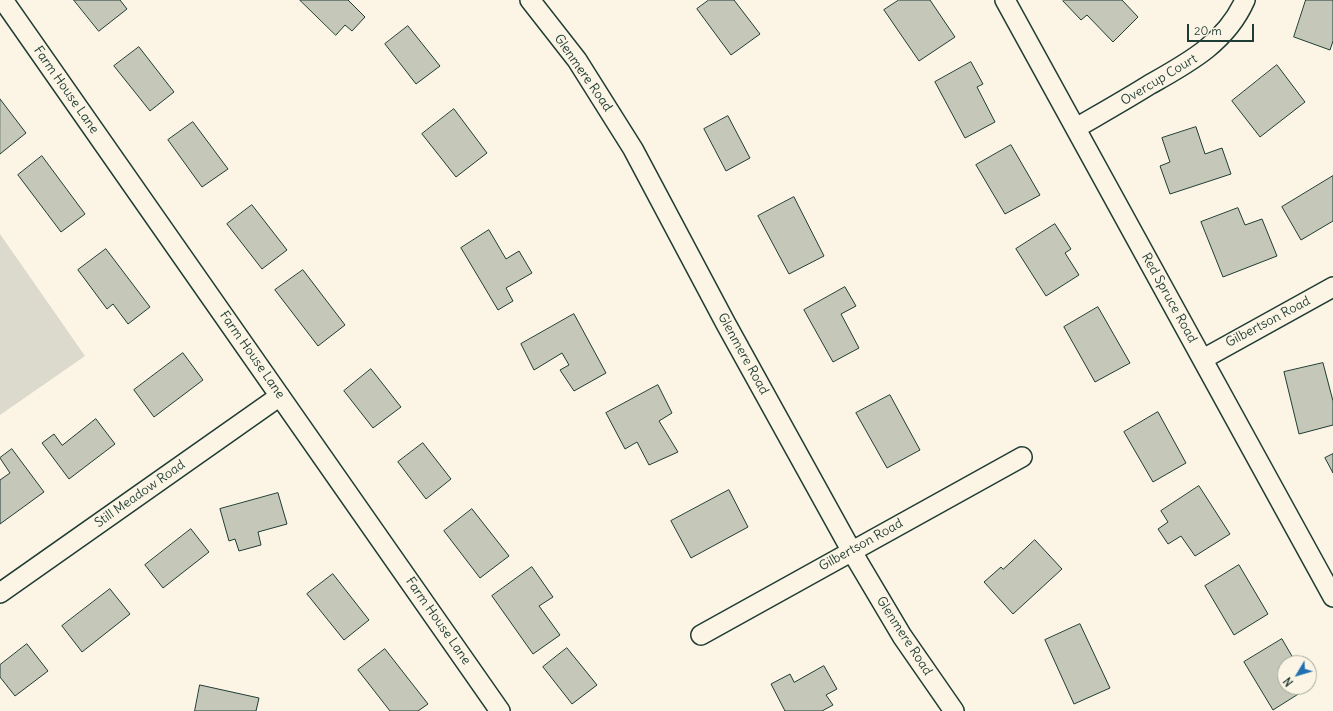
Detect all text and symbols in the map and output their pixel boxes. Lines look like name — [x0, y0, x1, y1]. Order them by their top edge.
scale bar — [1189, 16, 1256, 42]
text: 20 m — [1194, 23, 1222, 38]
street label: Glenmere Road — [551, 31, 615, 115]
street label: Farm House Lane — [30, 43, 102, 137]
street label: Overcup Court — [1118, 51, 1200, 109]
street label: Red Spruce Road — [1138, 250, 1200, 346]
street label: Gilbertson Road — [1223, 293, 1313, 351]
street label: Farm House Lane — [216, 308, 288, 402]
street label: Glenmere Road — [714, 311, 772, 397]
street label: Still Meadow Road — [92, 457, 188, 531]
street label: Gilbertson Road — [816, 516, 906, 574]
street label: Farm House Lane — [402, 574, 474, 668]
street label: Glenmere Road — [873, 594, 935, 678]
north arrow — [1277, 655, 1317, 695]
text: N — [1280, 674, 1296, 689]

